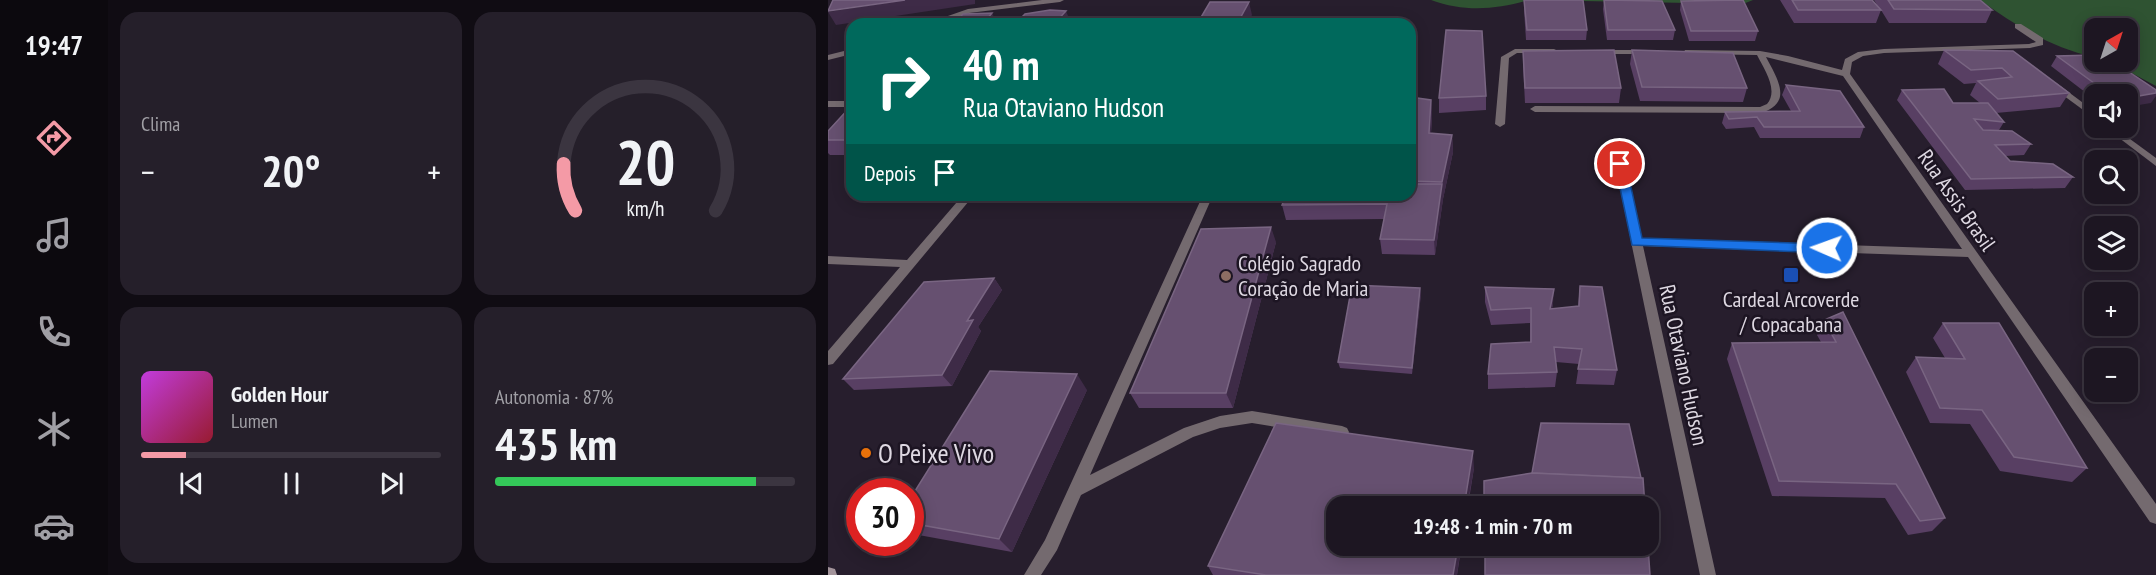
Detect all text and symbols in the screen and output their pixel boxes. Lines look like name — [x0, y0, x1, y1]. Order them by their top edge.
north arrow — [2084, 18, 2138, 72]
map controls — [2084, 18, 2138, 402]
text: 19:47 — [25, 28, 83, 62]
text: 40 m — [963, 37, 1040, 92]
icon: right — [864, 42, 942, 120]
button: sound — [2084, 84, 2138, 138]
text: Rua Otaviano Hudson — [963, 90, 1164, 124]
text: Clima — [141, 111, 180, 137]
icon: directions — [33, 117, 75, 159]
text: 20 — [615, 121, 675, 202]
pin — [1594, 138, 1645, 189]
text: 20° — [261, 141, 321, 199]
street label: Rua Assis Brasil — [1912, 144, 2003, 257]
icon: arrive — [1603, 147, 1636, 180]
text: − — [141, 150, 155, 193]
text: + — [427, 150, 441, 193]
button: search — [2084, 150, 2138, 204]
icon: arrive — [928, 156, 961, 189]
text: Depois — [864, 159, 916, 187]
text: km/h — [626, 194, 664, 222]
icon: music — [33, 214, 75, 256]
position arrow — [1795, 216, 1859, 280]
button: layers — [2084, 216, 2138, 270]
place label: Colégio Sagrado Coração de Maria — [1238, 249, 1368, 302]
marker: Cardeal Arcoverde / Copacabana — [1782, 266, 1800, 284]
marker: Colégio Sagrado Coração de Maria — [1219, 269, 1233, 283]
street label: Rua Otaviano Hudson — [1653, 282, 1715, 448]
button: + — [2084, 282, 2138, 336]
place label: Cardeal Arcoverde / Copacabana — [1723, 285, 1859, 338]
icon: phone — [33, 311, 75, 353]
button: − — [2084, 348, 2138, 402]
text: Golden Hour — [231, 380, 329, 408]
text: Autonomia · 87% — [495, 384, 613, 410]
icon: climate — [33, 408, 75, 450]
text: Lumen — [231, 408, 278, 434]
text: 435 km — [495, 414, 617, 472]
place label: O Peixe Vivo — [878, 436, 994, 470]
marker: O Peixe Vivo — [859, 446, 873, 460]
icon: previous — [175, 467, 208, 500]
icon: pause — [275, 467, 308, 500]
icon: next — [375, 467, 408, 500]
speed limit sign: 30 — [846, 478, 924, 556]
icon: car — [33, 505, 75, 547]
text: 19:48 · 1 min · 70 m — [1413, 512, 1572, 540]

